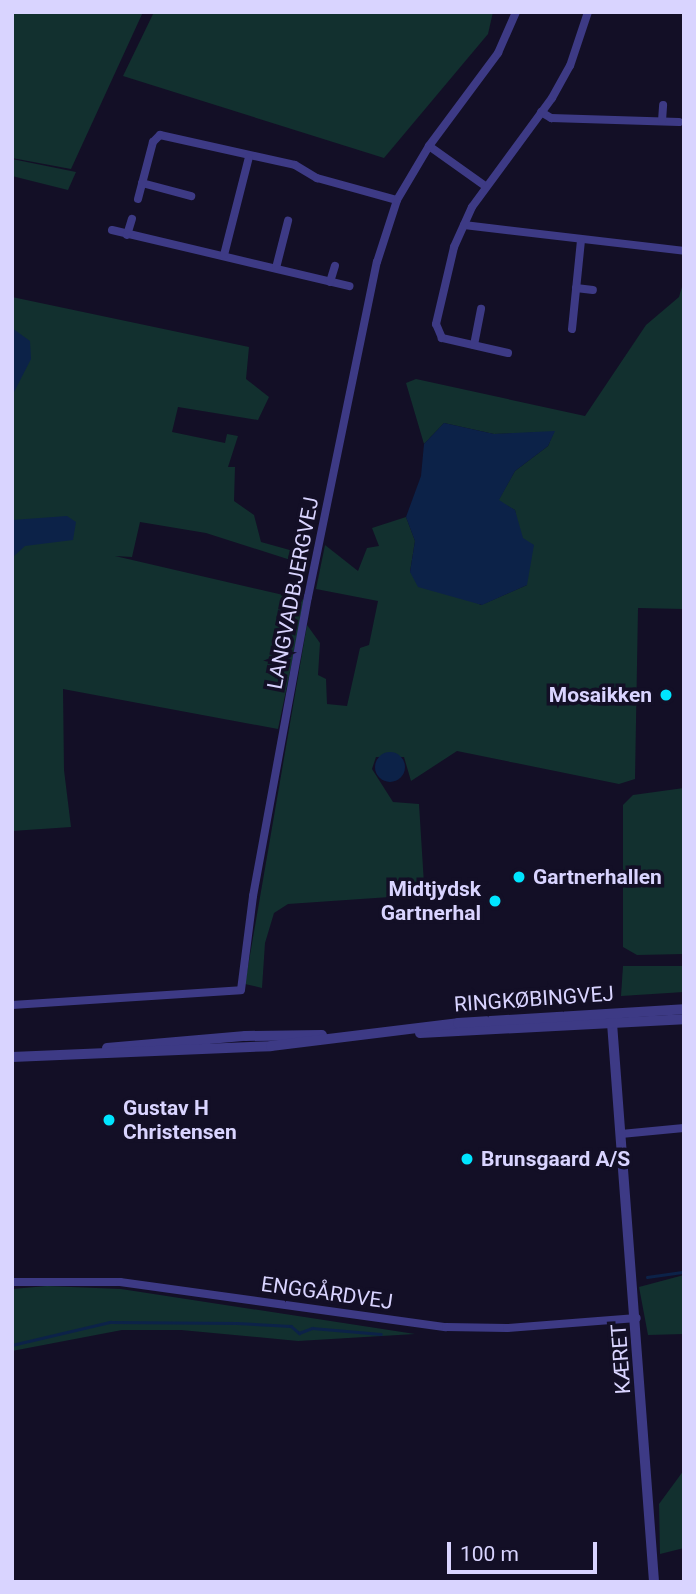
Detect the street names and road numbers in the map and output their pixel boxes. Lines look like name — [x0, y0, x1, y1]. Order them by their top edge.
street label: LANGVADBJERGVEJ — [262, 495, 324, 691]
street label: RINGKØBINGVEJ — [453, 981, 615, 1017]
street label: ENGGÅRDVEJ — [260, 1271, 394, 1315]
street label: KÆRET — [606, 1323, 636, 1395]

